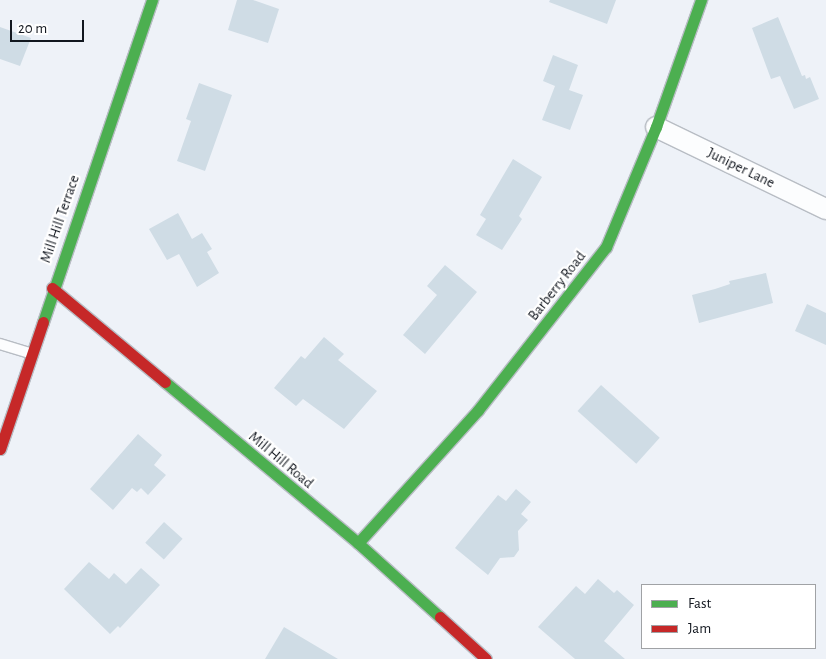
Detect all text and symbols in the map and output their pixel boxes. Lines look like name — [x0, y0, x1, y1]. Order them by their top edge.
scale bar — [12, 10, 86, 42]
text: 20 m — [18, 21, 47, 36]
street label: Juniper Lane — [704, 144, 778, 192]
street label: Mill Hill Terrace — [37, 173, 83, 265]
street label: Barberry Road — [524, 248, 590, 324]
street label: Mill Hill Road — [245, 428, 317, 492]
legend — [641, 584, 816, 649]
text: Fast — [688, 596, 711, 611]
text: Jam — [688, 621, 711, 636]

